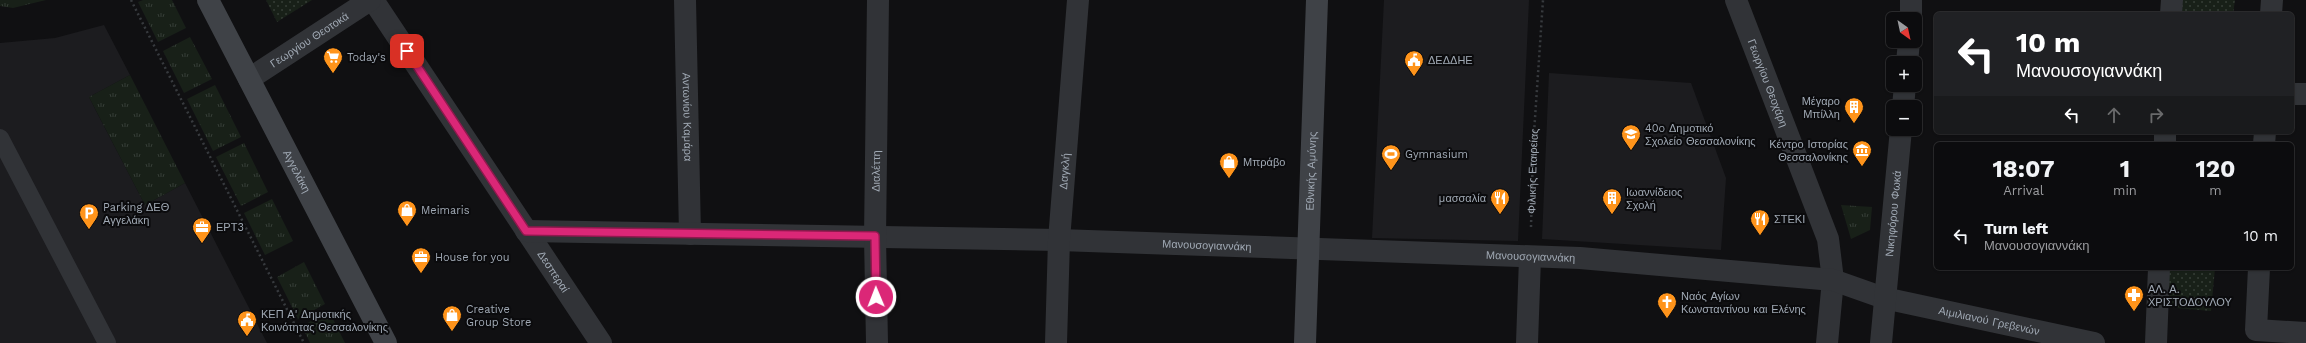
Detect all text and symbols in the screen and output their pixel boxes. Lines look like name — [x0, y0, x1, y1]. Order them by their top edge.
street label: Γεωργίου Θεοτοκά — [268, 9, 352, 70]
north arrow — [1886, 12, 1922, 48]
map controls — [1886, 12, 1922, 136]
text: 10 m — [2016, 26, 2080, 59]
icon: left — [1950, 28, 2002, 80]
pin — [390, 34, 424, 68]
street label: Γεωργίου Θεοχάρη — [1745, 37, 1790, 129]
icon: arrive — [396, 40, 418, 62]
supermarket icon: Today's — [322, 46, 344, 74]
public building icon: ΔΕΔΔΗΕ — [1403, 49, 1425, 77]
place label: Today's — [347, 51, 386, 64]
place label: ΔΕΔΔΗΕ — [1428, 54, 1473, 67]
button: + — [1886, 56, 1922, 92]
text: Μανουσογιαννάκη — [2016, 60, 2162, 81]
street label: Αντωνίου Καμάρα — [680, 73, 694, 162]
place label: Μέγαρο Μπίλλη — [1802, 95, 1840, 121]
building icon: Μέγαρο Μπίλλη — [1843, 96, 1865, 124]
button: − — [1886, 100, 1922, 136]
icon: left — [2061, 104, 2083, 126]
icon: ahead — [2103, 104, 2125, 126]
icon: right — [2145, 104, 2167, 126]
place label: 40o Δημοτικό Σχολείο Θεσσαλονίκης — [1645, 122, 1756, 148]
school or university icon: 40o Δημοτικό Σχολείο Θεσσαλονίκης — [1620, 123, 1642, 151]
street label: Φιλικής Εταιρείας — [1525, 128, 1541, 214]
street label: Εθνικής Αμύνης — [1304, 131, 1319, 211]
place label: Κέντρο Ιστορίας Θεσσαλονίκης — [1769, 138, 1848, 164]
museum icon: Κέντρο Ιστορίας Θεσσαλονίκης — [1851, 139, 1873, 167]
sports icon: Gymnasium — [1380, 143, 1402, 171]
street label: Αγγελάκη — [280, 148, 313, 195]
place label: Gymnasium — [1405, 148, 1468, 161]
street label: Διαλέττη — [870, 150, 883, 192]
shop icon: Μπράβο — [1218, 151, 1240, 179]
street label: Δαγκλή — [1057, 153, 1073, 190]
text: 18:07 — [1992, 155, 2055, 183]
text: 1 — [2120, 155, 2130, 183]
text: 120 — [2195, 155, 2236, 183]
place label: Μπράβο — [1243, 156, 1285, 169]
street label: Νικηφόρου Φωκά — [1883, 169, 1904, 257]
text: Arrival — [2003, 183, 2044, 198]
text: min — [2113, 183, 2137, 198]
text: m — [2209, 183, 2222, 198]
place label: Ιωαννίδειος Σχολή — [1626, 186, 1682, 212]
restaurant icon: μασσαλία — [1489, 187, 1511, 215]
building icon: Ιωαννίδειος Σχολή — [1601, 187, 1623, 215]
place label: μασσαλία — [1439, 192, 1487, 205]
shop icon: Meimaris — [396, 199, 418, 227]
place label: Parking ΔΕΘ Αγγελάκη — [103, 201, 170, 227]
parking icon: Parking ΔΕΘ Αγγελάκη — [78, 202, 100, 230]
place label: Meimaris — [421, 204, 470, 217]
restaurant icon: ΣΤΕΚΙ — [1749, 208, 1771, 236]
place label: ΣΤΕΚΙ — [1774, 213, 1805, 226]
office icon: ΕΡΤ3 — [191, 216, 213, 244]
text: Turn left — [1984, 220, 2048, 238]
place label: ΕΡΤ3 — [216, 221, 244, 234]
icon: left — [1950, 225, 1972, 247]
text: 10 m — [2243, 227, 2278, 245]
street label: Μανουσογιαννάκη — [1162, 238, 1252, 254]
text: Μανουσογιαννάκη — [1984, 238, 2090, 253]
office icon: House for you — [410, 246, 432, 274]
street label: Δεσπεραί — [535, 249, 572, 295]
street label: Μανουσογιαννάκη — [1486, 249, 1576, 265]
place label: House for you — [435, 251, 510, 264]
position arrow — [855, 276, 897, 318]
place label: ΑΛ. Α. ΧΡΙΣΤΟΔΟΥΛΟΥ — [2148, 283, 2233, 309]
pharmacy icon: ΑΛ. Α. ΧΡΙΣΤΟΔΟΥΛΟΥ — [2123, 284, 2145, 312]
place label: Ναός Αγίων Κωνσταντίνου και Ελένης — [1681, 290, 1806, 316]
church icon: Ναός Αγίων Κωνσταντίνου και Ελένης — [1656, 291, 1678, 319]
place label: Creative Group Store — [466, 303, 531, 329]
shop icon: Creative Group Store — [441, 304, 463, 332]
street label: Αιμιλιανού Γρεβενών — [1937, 304, 2041, 338]
place label: ΚΕΠ Α' Δημοτικής Κοινότητας Θεσσαλονίκης — [261, 308, 388, 334]
public building icon: ΚΕΠ Α' Δημοτικής Κοινότητας Θεσσαλονίκης — [236, 309, 258, 337]

